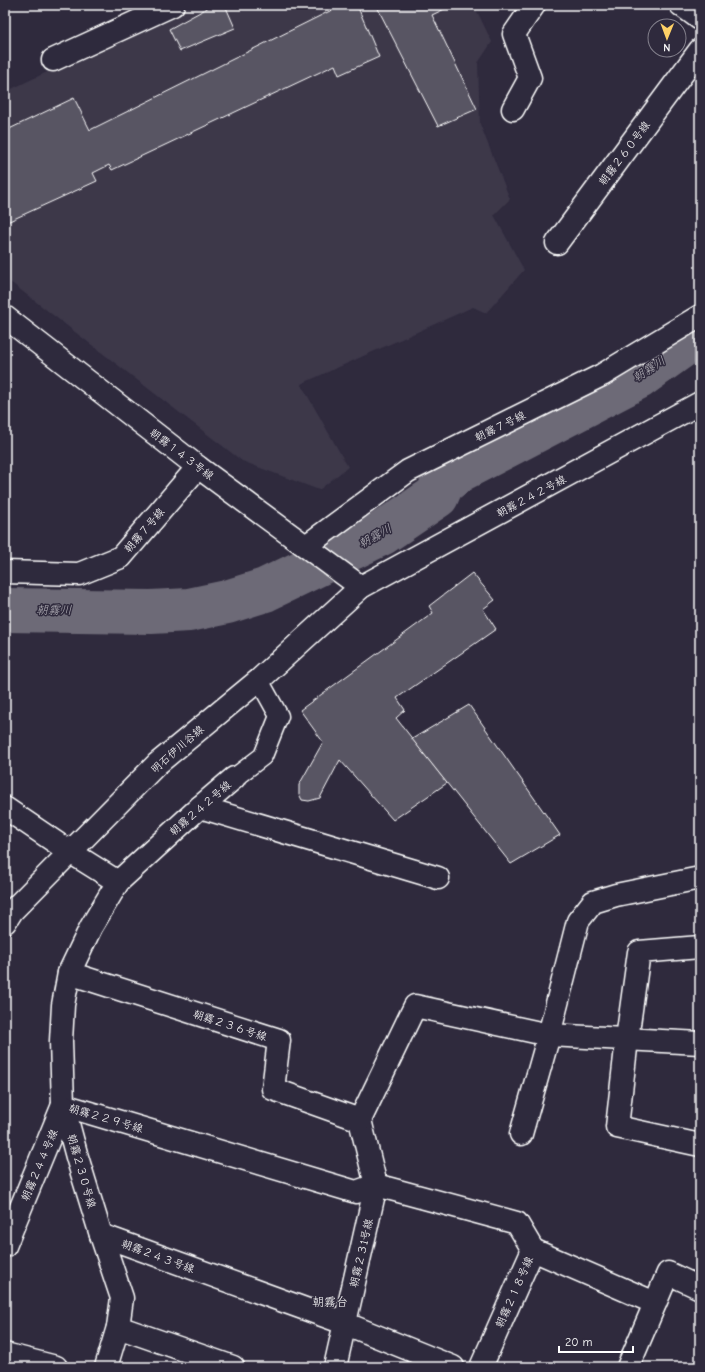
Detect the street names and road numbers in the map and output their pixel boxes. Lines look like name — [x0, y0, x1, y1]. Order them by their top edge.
street label: 朝霧２６０号線 — [596, 119, 653, 188]
street label: 朝霧７号線 — [473, 409, 528, 444]
street label: 朝霧１４３号線 — [147, 426, 216, 483]
street label: 朝霧２４２号線 — [494, 473, 568, 520]
street label: 朝霧７号線 — [121, 505, 167, 555]
street label: 明石伊川谷線 — [148, 723, 206, 776]
street label: 朝霧２４２号線 — [167, 778, 234, 839]
street label: 朝霧２３６号線 — [191, 1007, 268, 1044]
street label: 朝霧２２９号線 — [67, 1102, 145, 1135]
street label: 朝霧２４４号線 — [18, 1127, 60, 1203]
street label: 朝霧２３０号線 — [65, 1132, 98, 1210]
street label: 朝霧２３1号線 — [347, 1217, 376, 1289]
street label: 朝霧２４３号線 — [119, 1237, 196, 1276]
street label: 朝霧２１８号線 — [493, 1254, 536, 1330]

